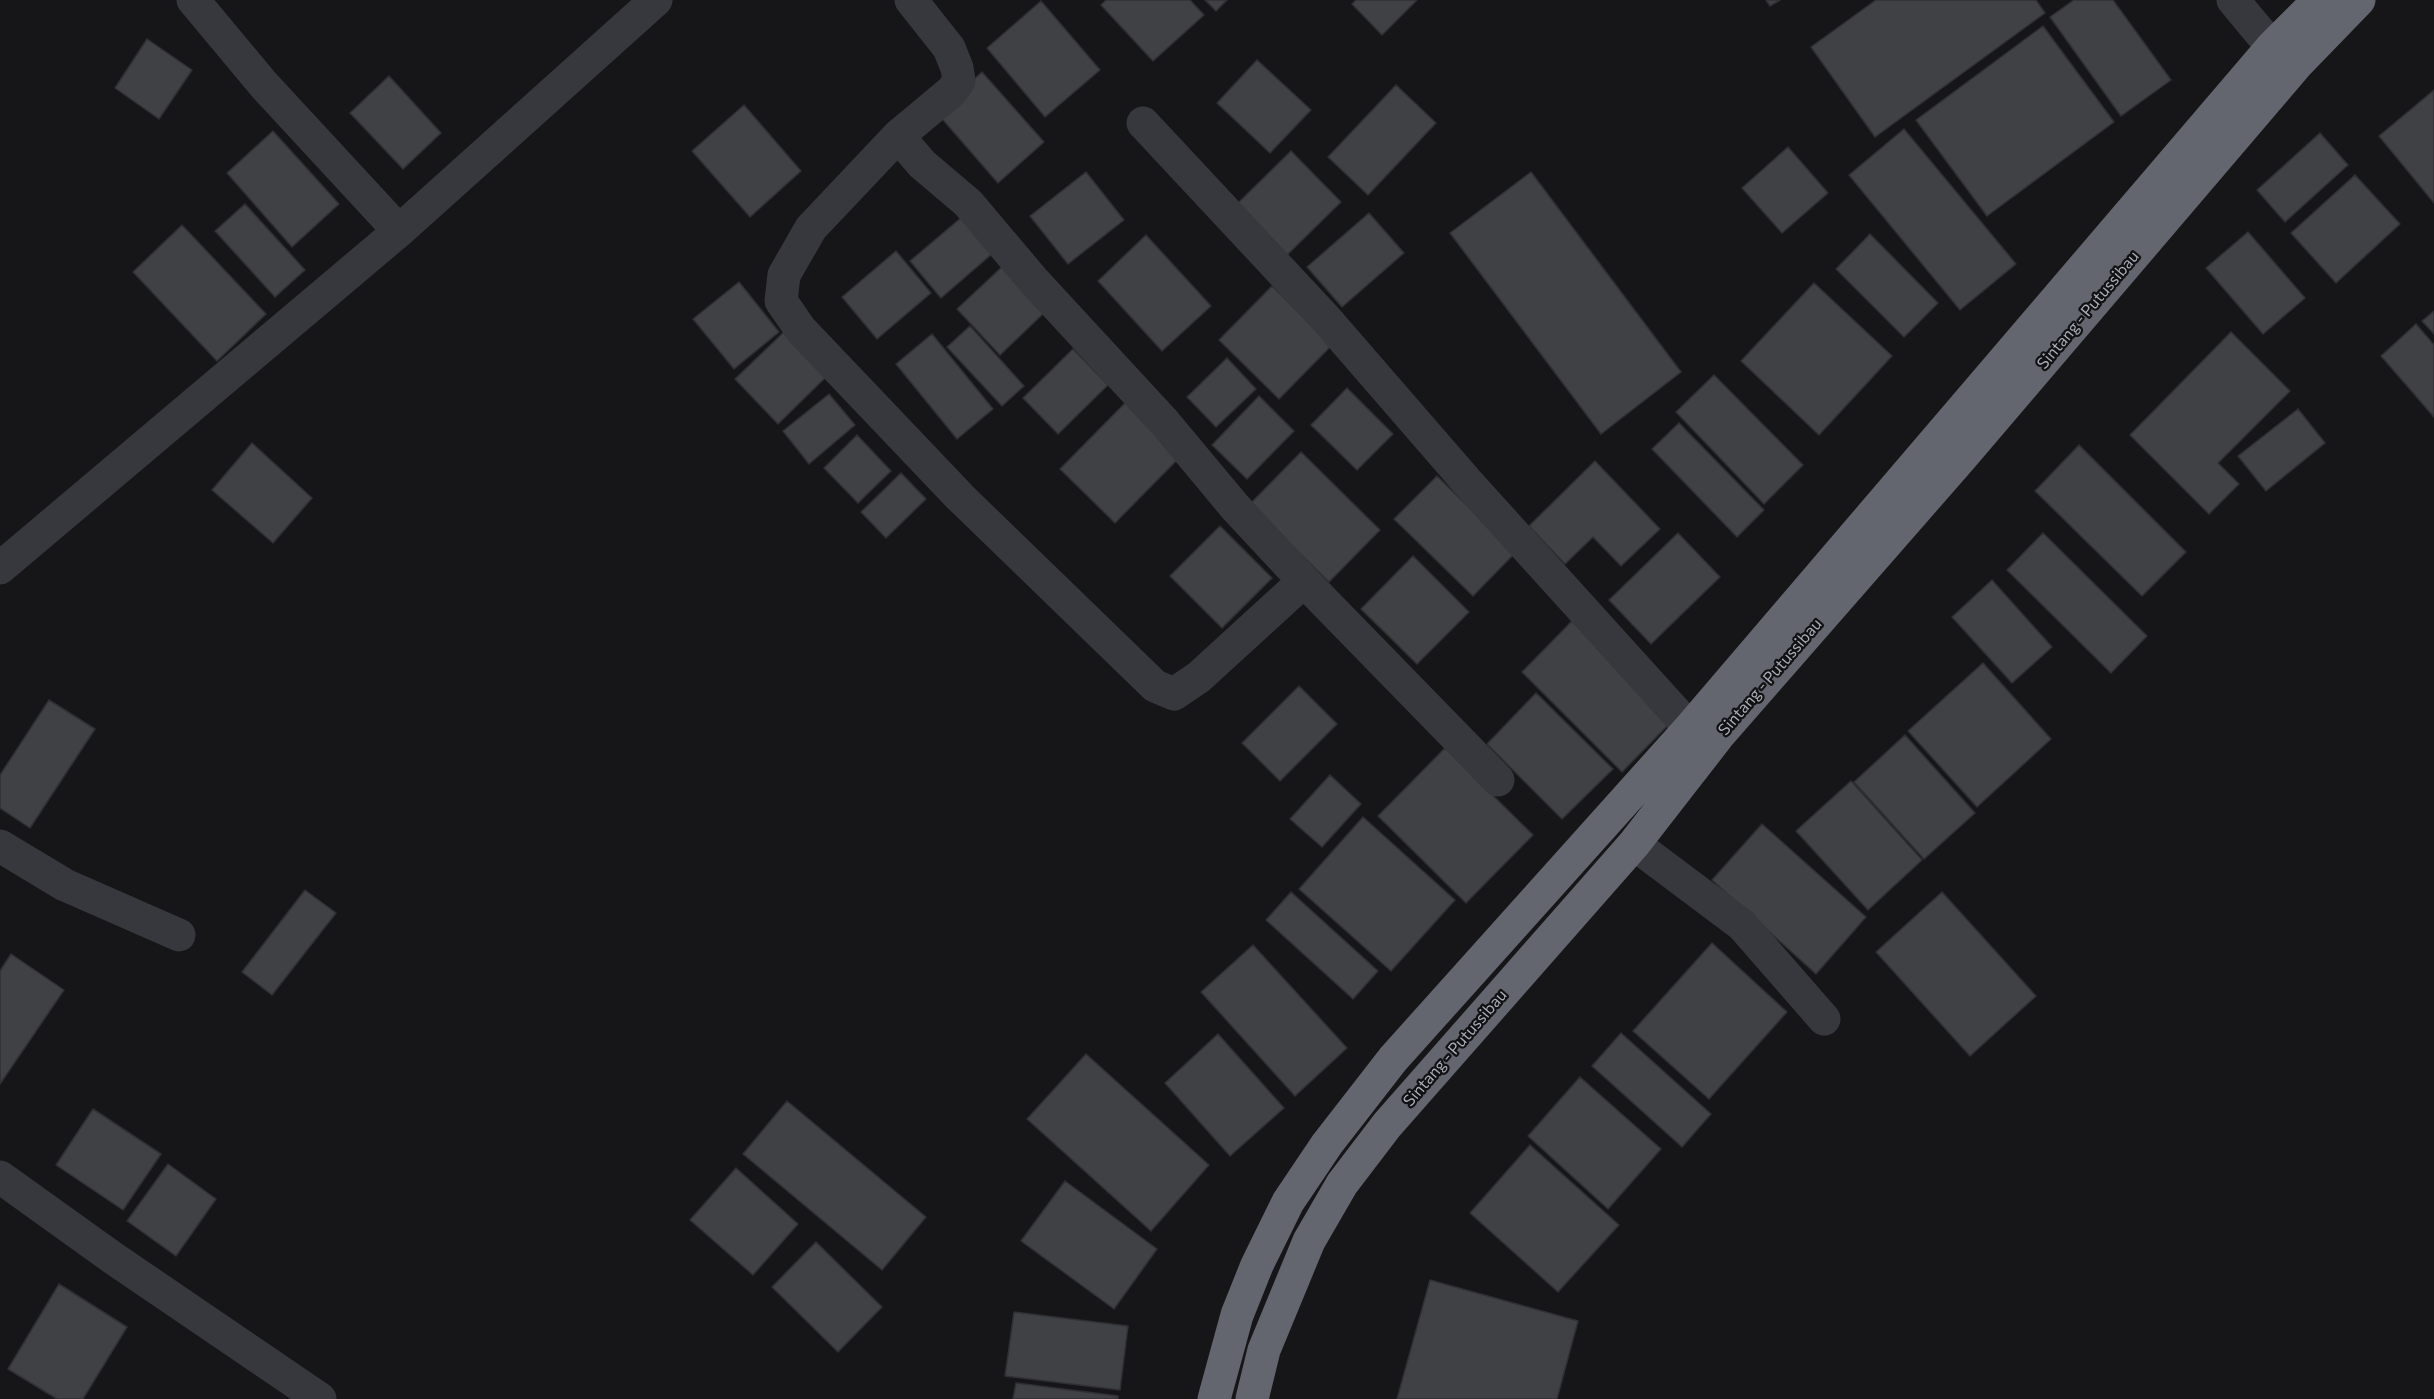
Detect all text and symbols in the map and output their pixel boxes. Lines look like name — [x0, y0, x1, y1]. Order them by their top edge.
street label: Sintang - Putussibau — [2033, 247, 2143, 373]
street label: Sintang - Putussibau — [1714, 615, 1826, 739]
street label: Sintang - Putussibau — [1399, 986, 1511, 1110]

